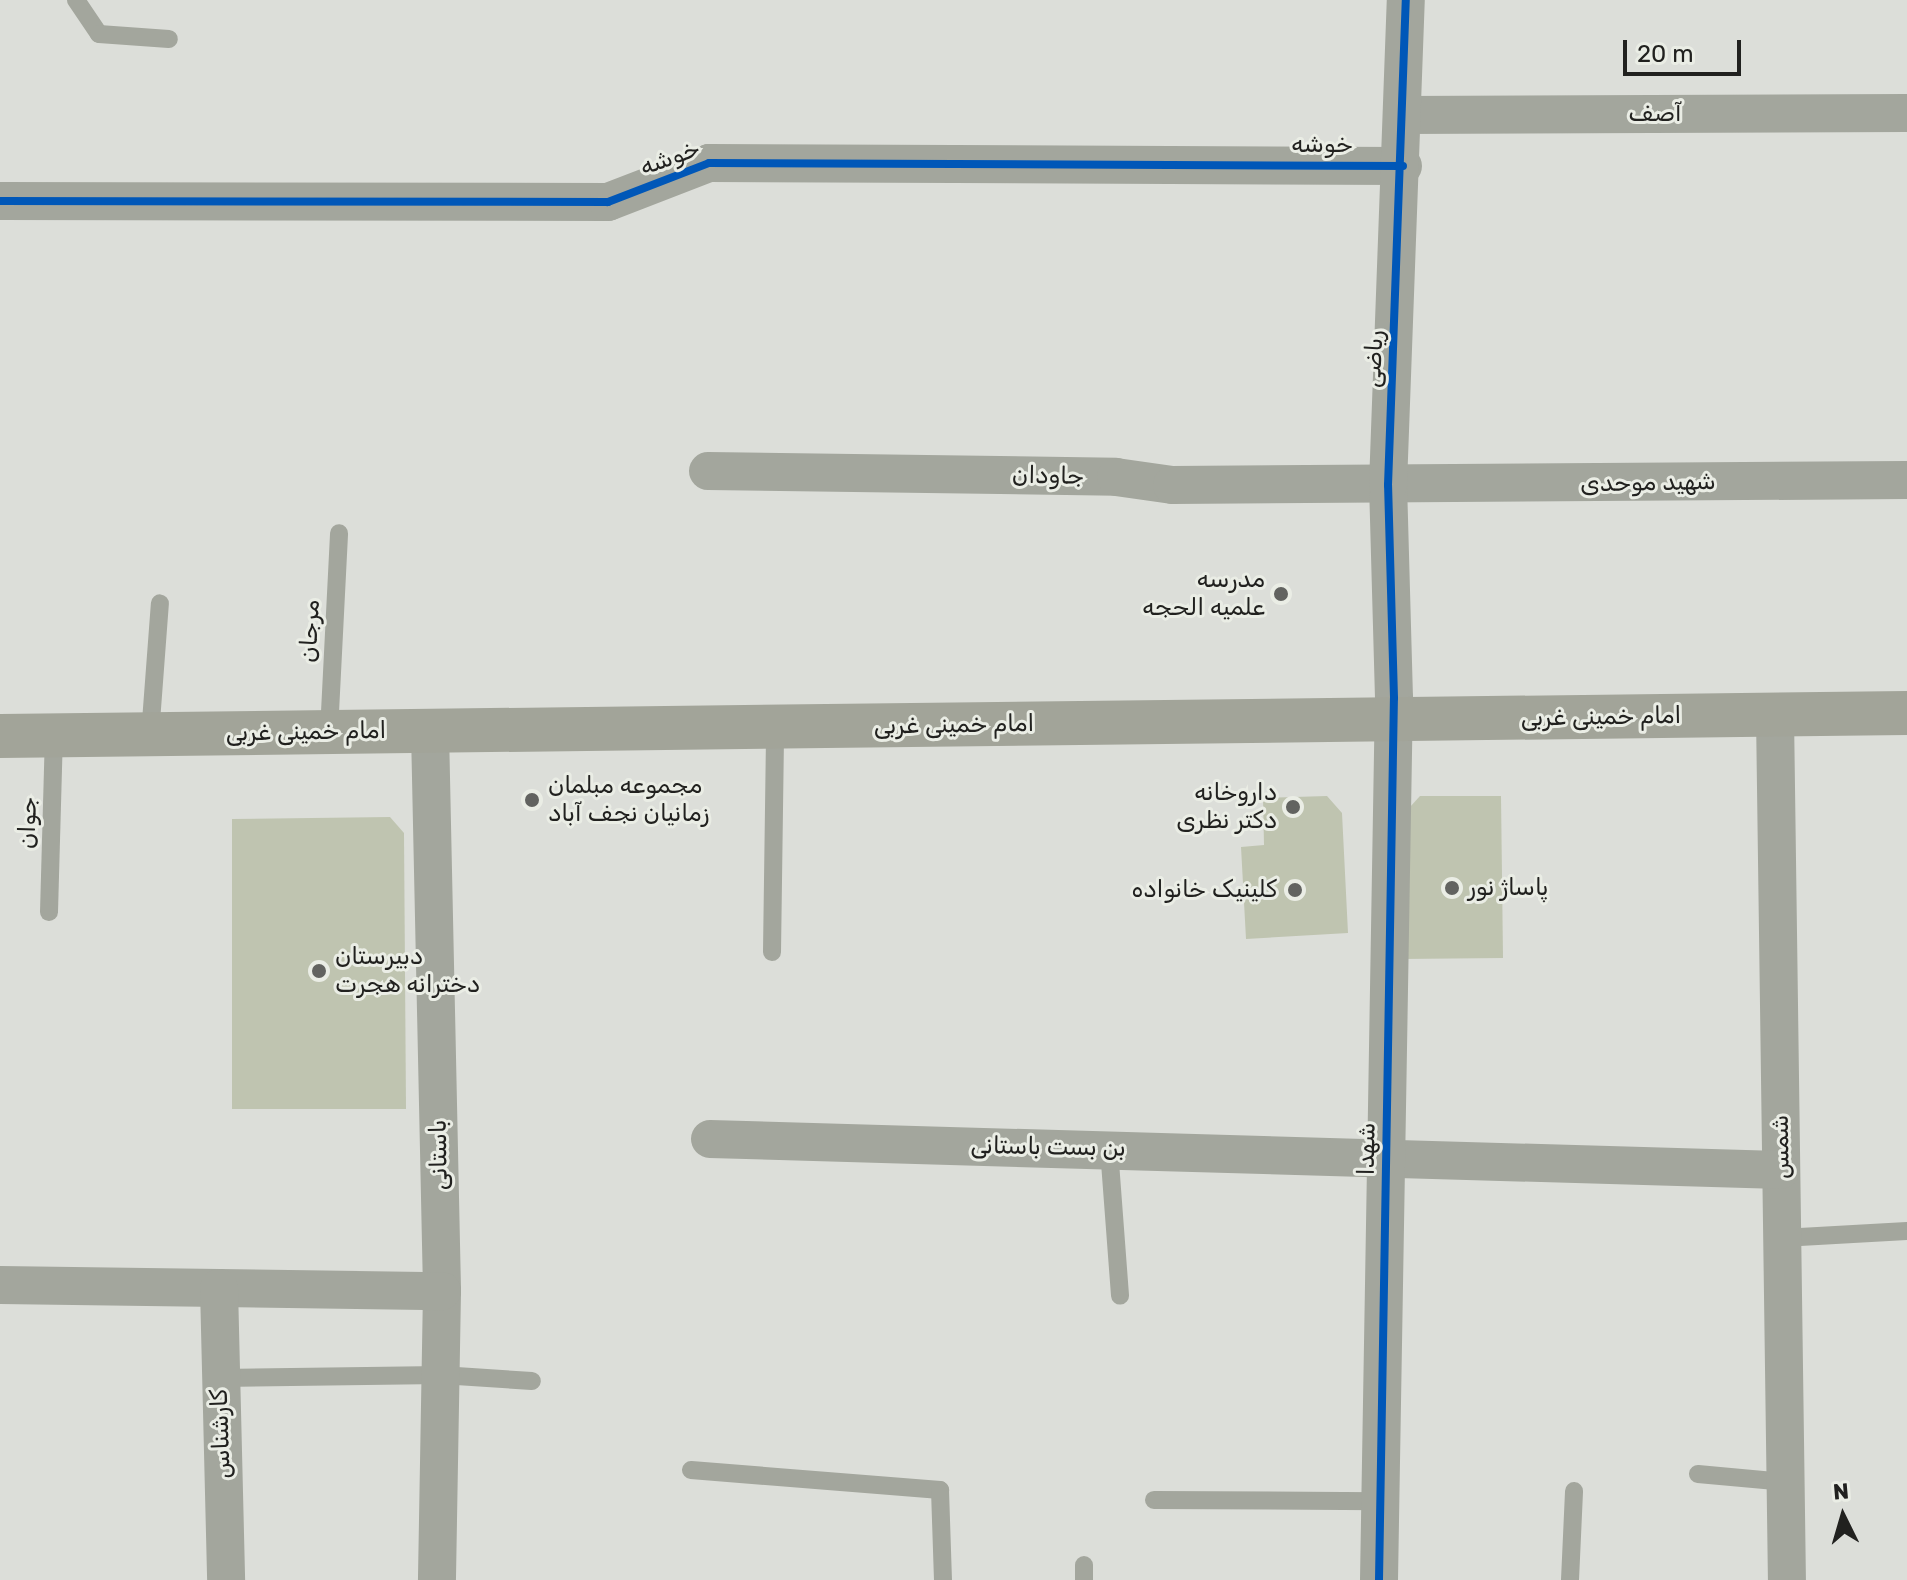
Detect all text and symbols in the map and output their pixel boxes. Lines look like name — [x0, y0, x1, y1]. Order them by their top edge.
scale bar — [1627, 24, 1745, 74]
text: 20 m — [1637, 40, 1694, 68]
street label: آصف — [1628, 100, 1682, 128]
street label: خوشه — [1291, 131, 1353, 159]
street label: خوشه — [636, 134, 704, 182]
street label: ریاضی — [1358, 329, 1390, 389]
street label: جاودان — [1012, 461, 1084, 491]
street label: شهید موحدی — [1580, 467, 1716, 499]
place label: مدرسه علمیه الحجه — [1142, 566, 1265, 622]
marker: مدرسه علمیه الحجه — [1272, 585, 1290, 603]
street label: مرجان — [294, 599, 326, 663]
street label: امام خمینی غربی — [1520, 701, 1682, 733]
street label: امام خمینی غربی — [873, 709, 1035, 741]
street label: امام خمینی غربی — [225, 716, 387, 748]
place label: مجموعه مبلمان زمانیان نجف آباد — [548, 772, 709, 828]
place label: داروخانه دکتر نظری — [1176, 779, 1277, 835]
marker: مجموعه مبلمان زمانیان نجف آباد — [523, 791, 541, 809]
street label: جوان — [13, 796, 43, 850]
marker: داروخانه دکتر نظری — [1284, 798, 1302, 816]
place label: پاساژ نور — [1468, 874, 1548, 902]
place label: کلینیک خانواده — [1131, 876, 1277, 904]
marker: کلینیک خانواده — [1284, 879, 1306, 901]
marker: پاساژ نور — [1443, 879, 1461, 897]
place label: دبیرستان دخترانه هجرت — [335, 943, 480, 999]
marker: دبیرستان دخترانه هجرت — [310, 962, 328, 980]
street label: شمس — [1766, 1115, 1796, 1179]
street label: باستانی — [424, 1119, 454, 1191]
street label: شهدا — [1352, 1122, 1382, 1176]
street label: بن بست باستانی — [970, 1131, 1126, 1163]
street label: کارشناس — [205, 1389, 237, 1479]
north arrow — [1803, 1476, 1883, 1556]
text: N — [1832, 1477, 1850, 1506]

